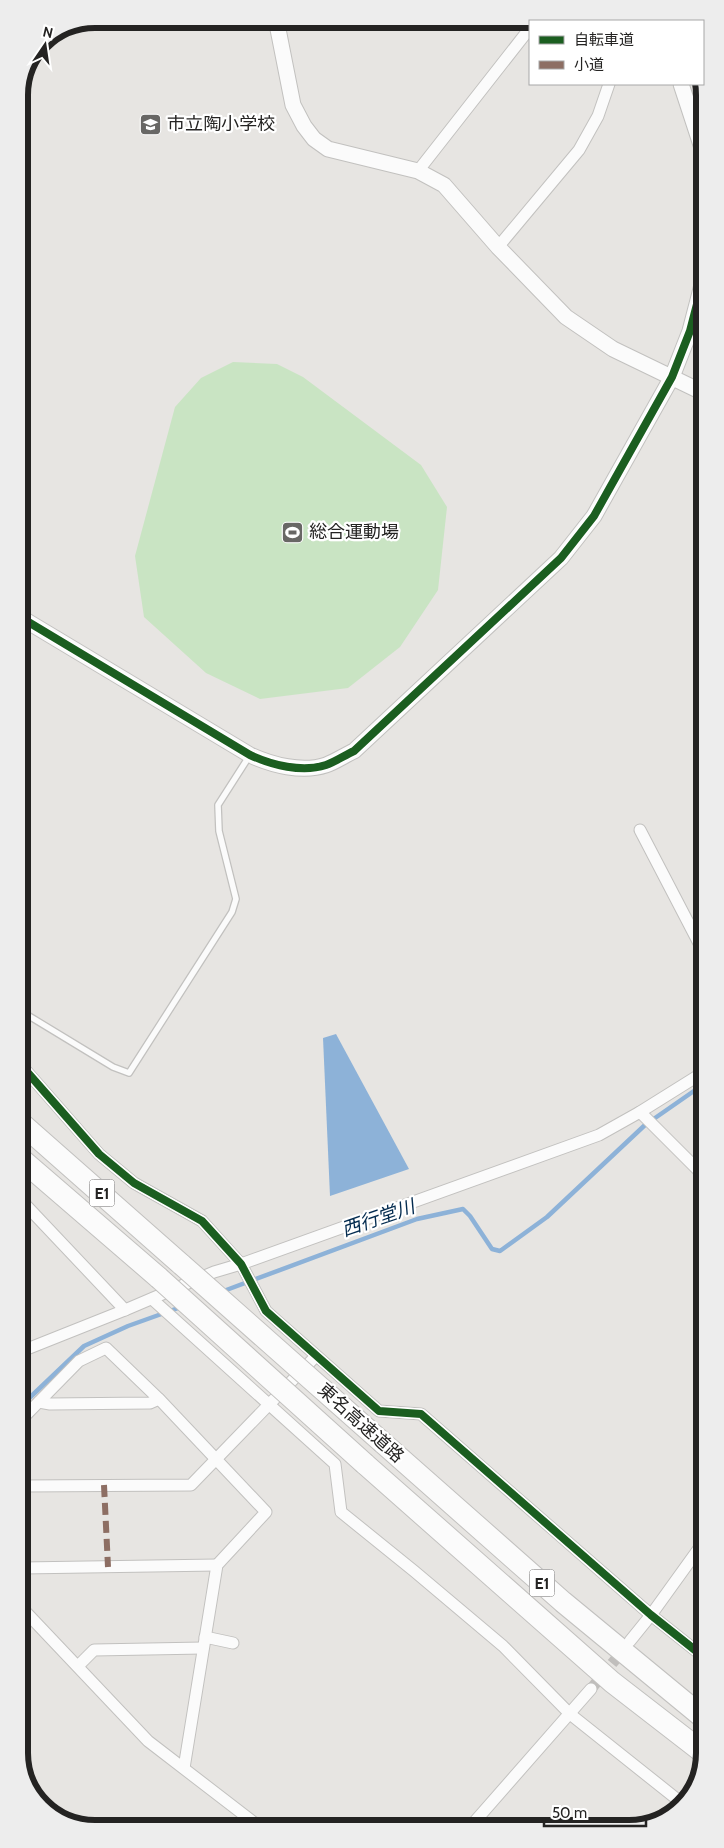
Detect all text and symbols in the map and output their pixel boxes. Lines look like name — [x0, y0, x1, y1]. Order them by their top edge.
north arrow — [20, 20, 70, 70]
legend — [529, 20, 704, 85]
text: N — [41, 22, 55, 42]
text: 自転車道 — [574, 31, 634, 49]
text: 小道 — [574, 56, 604, 74]
school or university icon: 市立陶小学校 — [139, 112, 163, 136]
place label: 市立陶小学校 — [167, 113, 275, 135]
sports icon: 総合運動場 — [281, 520, 305, 544]
place label: 総合運動場 — [309, 521, 399, 543]
road number: E1 — [90, 1180, 114, 1206]
water label: 西行堂川 — [338, 1194, 420, 1241]
street label: 東名高速道路 — [314, 1379, 408, 1467]
road number: E1 — [530, 1570, 554, 1596]
scale bar — [544, 1796, 646, 1828]
text: 50 m — [552, 1804, 587, 1822]

